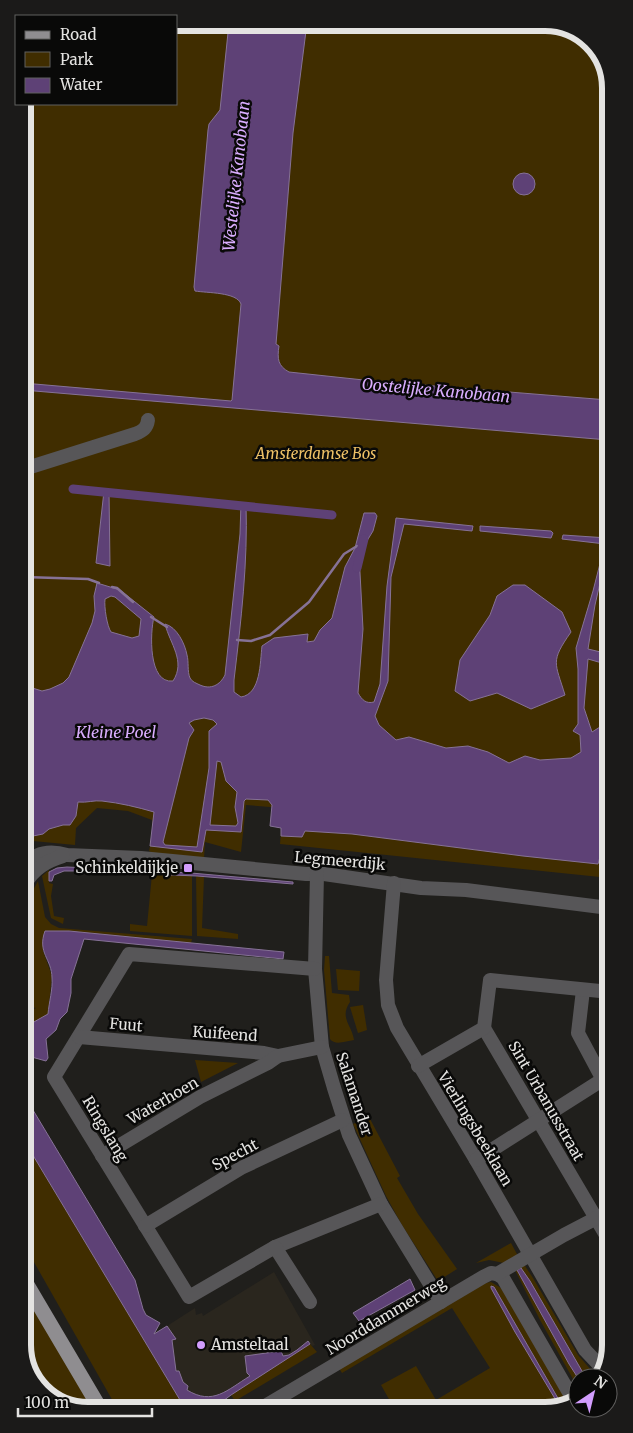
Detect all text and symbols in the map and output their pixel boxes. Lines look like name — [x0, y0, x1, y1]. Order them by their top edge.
legend — [15, 15, 178, 105]
text: Road — [60, 25, 96, 44]
text: Park — [60, 50, 94, 69]
text: Water — [59, 75, 103, 94]
water label: Westelijke Kanobaan — [218, 100, 254, 252]
water label: Oostelijke Kanobaan — [361, 374, 511, 406]
park label: Amsterdamse Bos — [255, 444, 376, 463]
water label: Kleine Poel — [75, 722, 156, 742]
street label: Legmeerdijk — [294, 847, 387, 874]
place label: Schinkeldijkje — [75, 858, 178, 877]
marker: Schinkeldijkje — [182, 862, 194, 874]
street label: Fuut — [109, 1014, 144, 1035]
street label: Kuifeend — [192, 1022, 258, 1045]
street label: Sint Urbanusstraat — [504, 1037, 589, 1164]
street label: Salamander — [332, 1050, 377, 1138]
street label: Vierlingsbeeklaan — [433, 1067, 517, 1189]
street label: Waterhoen — [123, 1073, 202, 1129]
street label: Ringslang — [79, 1093, 132, 1165]
street label: Specht — [209, 1135, 261, 1175]
street label: Noorddammerweg — [322, 1272, 449, 1359]
place label: Amsteltaal — [210, 1335, 289, 1354]
marker: Amsteltaal — [195, 1339, 207, 1351]
north arrow — [568, 1368, 618, 1418]
text: N — [591, 1372, 610, 1393]
scale bar — [18, 1386, 151, 1418]
text: 100 m — [25, 1393, 69, 1412]

